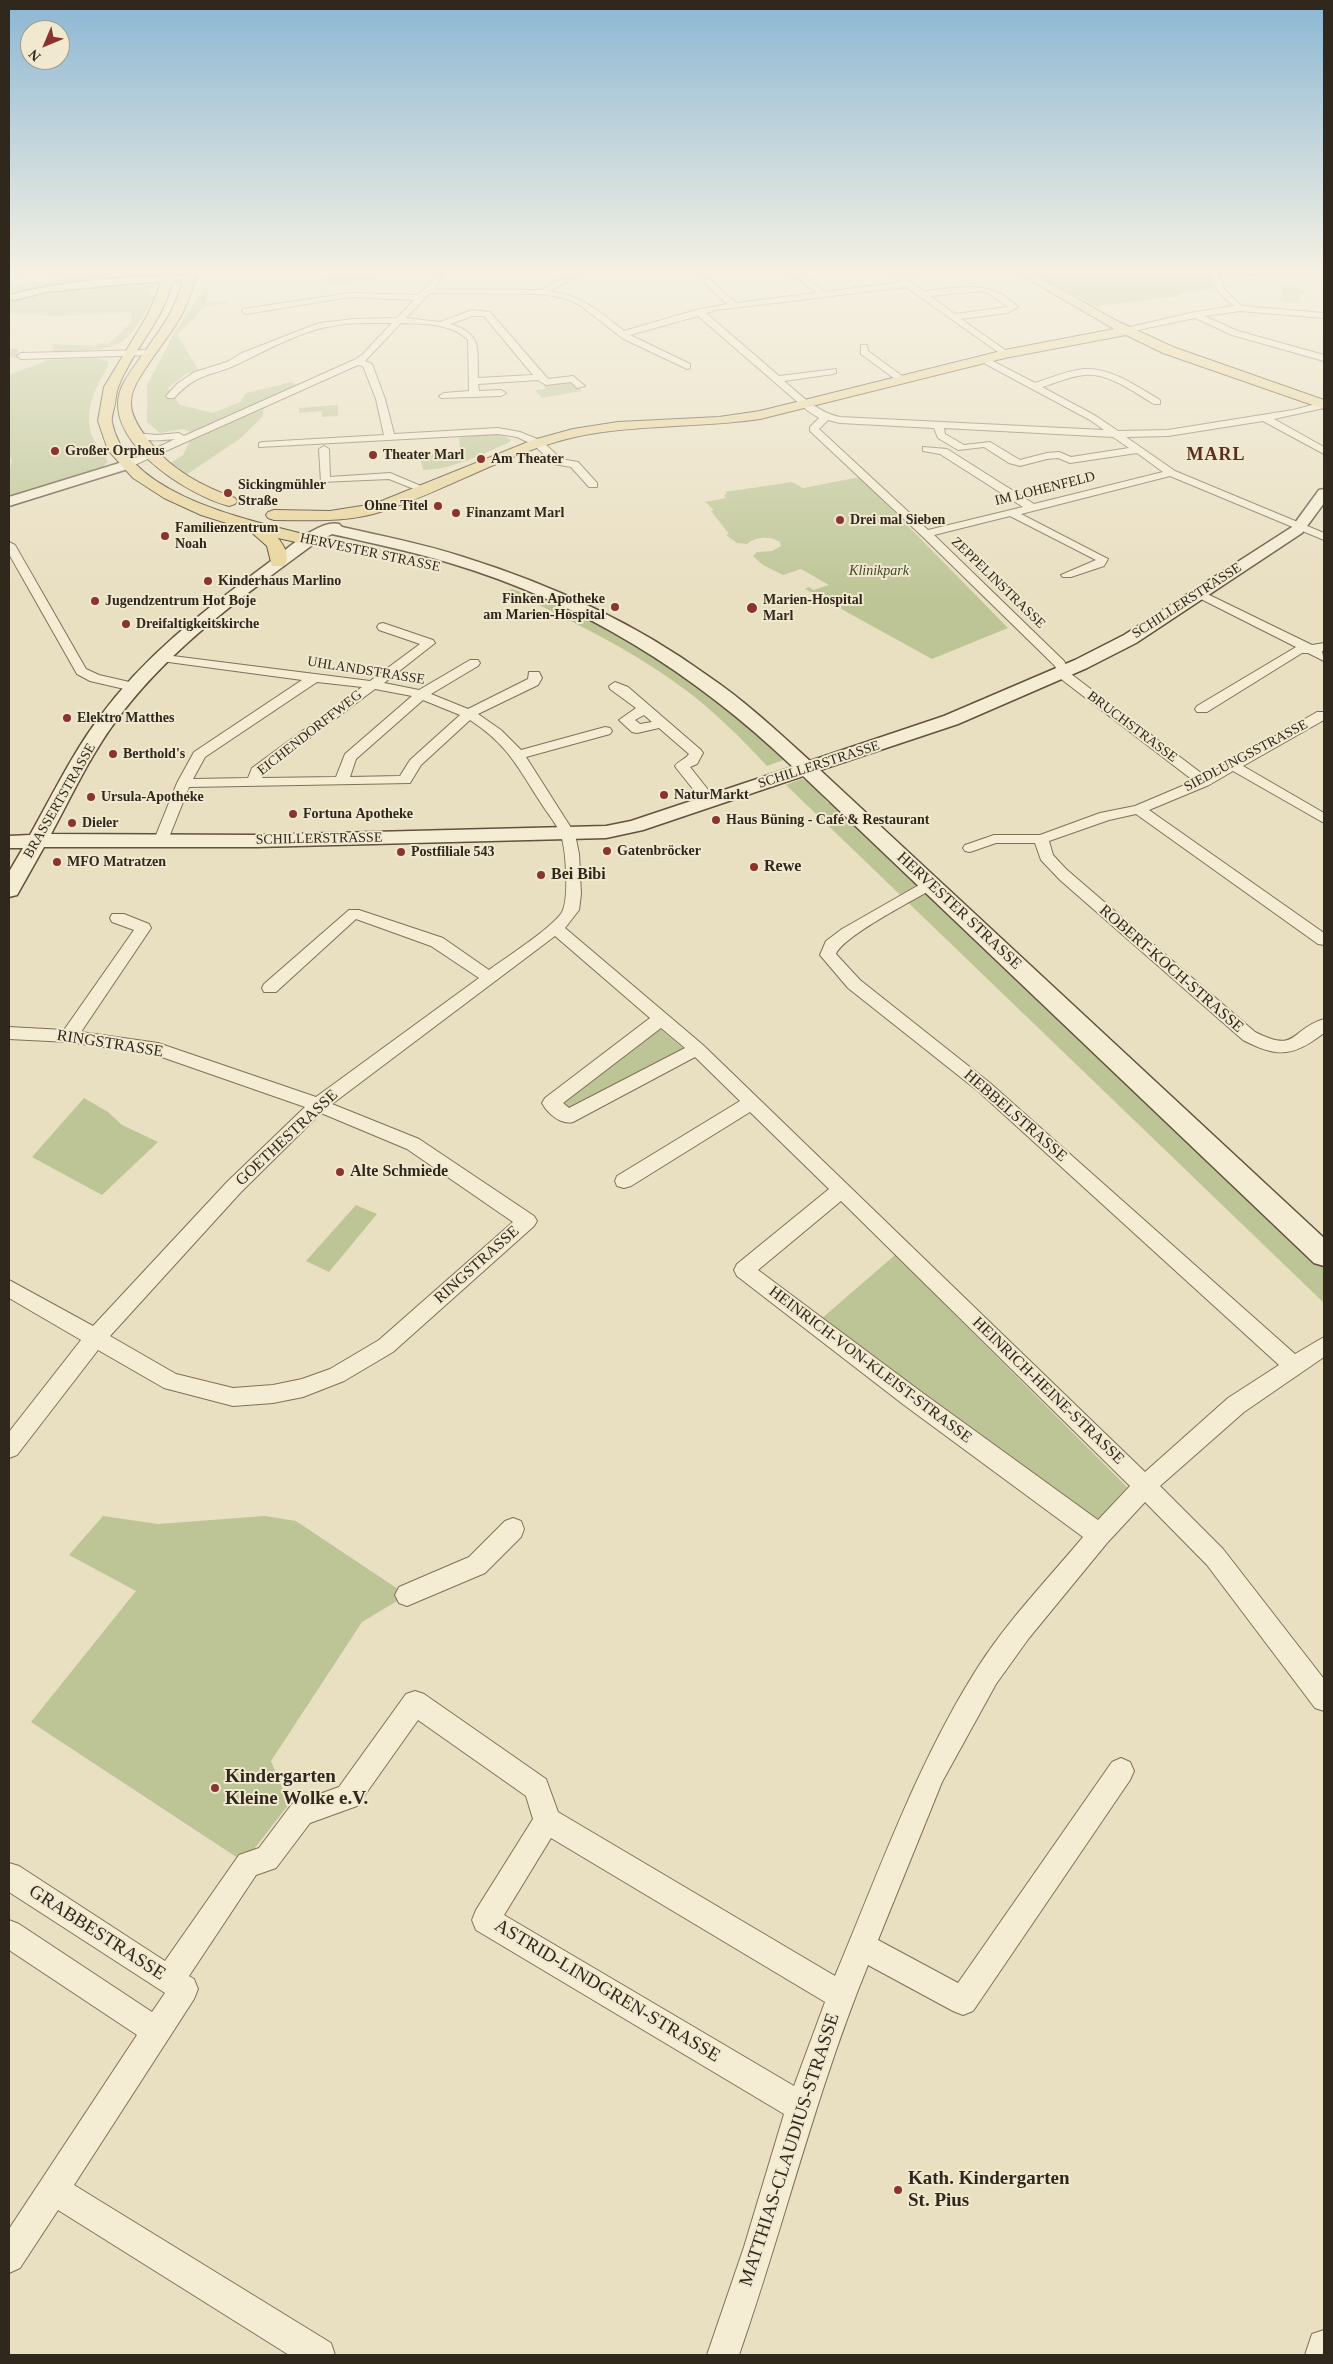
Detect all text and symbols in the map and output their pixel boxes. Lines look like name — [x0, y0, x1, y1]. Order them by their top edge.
north arrow — [20, 20, 70, 70]
text: N — [26, 46, 44, 64]
place label: Großer Orpheus — [65, 443, 165, 459]
district label: MARL — [1186, 444, 1246, 466]
marker: Großer Orpheus — [49, 445, 61, 457]
place label: Theater Marl — [383, 447, 464, 463]
marker: Theater Marl — [367, 449, 379, 461]
place label: Am Theater — [491, 451, 564, 467]
marker: Am Theater — [475, 453, 487, 465]
street label: IM LOHENFELD — [993, 468, 1097, 510]
place label: Sickingmühler Straße — [238, 477, 326, 510]
marker: Sickingmühler Straße — [222, 487, 234, 499]
place label: Ohne Titel — [364, 498, 428, 514]
marker: Ohne Titel — [432, 500, 444, 512]
place label: Finanzamt Marl — [466, 505, 564, 521]
marker: Finanzamt Marl — [450, 507, 462, 519]
place label: Drei mal Sieben — [850, 512, 945, 528]
marker: Drei mal Sieben — [834, 514, 846, 526]
place label: Familienzentrum Noah — [175, 520, 278, 552]
marker: Familienzentrum Noah — [159, 530, 171, 542]
street label: HERVESTER STRASSE — [298, 530, 442, 576]
street label: ZEPPELINSTRASSE — [947, 534, 1049, 632]
street label: SCHILLERSTRASSE — [1129, 559, 1245, 643]
park label: Klinikpark — [849, 563, 909, 579]
place label: Kinderhaus Marlino — [218, 573, 341, 589]
marker: Kinderhaus Marlino — [202, 575, 214, 587]
place label: Finken Apotheke am Marien-Hospital — [483, 591, 605, 624]
place label: Marien-Hospital Marl — [763, 592, 863, 624]
place label: Jugendzentrum Hot Boje — [105, 593, 256, 609]
marker: Jugendzentrum Hot Boje — [89, 595, 101, 607]
marker: Finken Apotheke am Marien-Hospital — [609, 601, 621, 613]
marker: Marien-Hospital Marl — [745, 601, 759, 615]
place label: Dreifaltigkeitskirche — [136, 616, 259, 632]
marker: Dreifaltigkeitskirche — [120, 618, 132, 630]
street label: UHLANDSTRASSE — [306, 653, 426, 689]
street label: EICHENDORFFWEG — [254, 687, 366, 779]
street label: BRUCHSTRASSE — [1084, 688, 1180, 766]
place label: Elektro Matthes — [77, 710, 174, 726]
marker: Elektro Matthes — [61, 712, 73, 724]
street label: SIEDLUNGSSTRASSE — [1181, 716, 1311, 796]
street label: SCHILLERSTRASSE — [756, 737, 882, 793]
street label: BRASSERTSTRASSE — [20, 741, 100, 861]
place label: Berthold's — [123, 746, 185, 762]
marker: Berthold's — [107, 748, 119, 760]
place label: NaturMarkt — [674, 787, 749, 803]
place label: Ursula-Apotheke — [101, 789, 204, 805]
marker: NaturMarkt — [658, 789, 670, 801]
marker: Ursula-Apotheke — [85, 791, 97, 803]
place label: Fortuna Apotheke — [303, 806, 413, 822]
marker: Fortuna Apotheke — [287, 808, 299, 820]
place label: Haus Büning - Café & Restaurant — [726, 812, 929, 828]
marker: Haus Büning - Café & Restaurant — [710, 814, 722, 826]
place label: Dieler — [82, 815, 119, 831]
marker: Dieler — [66, 817, 78, 829]
street label: SCHILLERSTRASSE — [255, 829, 383, 849]
place label: Gatenbröcker — [617, 843, 701, 859]
place label: Postfiliale 543 — [411, 844, 495, 860]
marker: Gatenbröcker — [601, 845, 613, 857]
marker: Postfiliale 543 — [395, 846, 407, 858]
street label: HERVESTER STRASSE — [893, 848, 1025, 974]
place label: MFO Matratzen — [67, 854, 166, 870]
marker: MFO Matratzen — [51, 856, 63, 868]
place label: Rewe — [764, 857, 801, 877]
marker: Rewe — [748, 861, 760, 873]
place label: Bei Bibi — [551, 865, 606, 885]
marker: Bei Bibi — [535, 869, 547, 881]
street label: ROBERT-KOCH-STRASSE — [1095, 901, 1247, 1037]
street label: RINGSTRASSE — [55, 1026, 165, 1062]
street label: HEBBELSTRASSE — [959, 1066, 1071, 1166]
street label: GOETHESTRASSE — [232, 1086, 342, 1190]
place label: Alte Schmiede — [350, 1162, 448, 1182]
marker: Alte Schmiede — [334, 1166, 346, 1178]
street label: RINGSTRASSE — [431, 1222, 523, 1308]
street label: HEINRICH-VON-KLEIST-STRASSE — [765, 1282, 975, 1448]
street label: HEINRICH-HEINE-STRASSE — [968, 1313, 1128, 1469]
place label: Kindergarten Kleine Wolke e.V. — [225, 1766, 368, 1810]
marker: Kindergarten Kleine Wolke e.V. — [209, 1782, 221, 1794]
street label: GRABBESTRASSE — [24, 1880, 170, 1986]
street label: ASTRID-LINDGREN-STRASSE — [490, 1914, 724, 2068]
street label: MATTHIAS-CLAUDIUS-STRASSE — [735, 2010, 845, 2290]
place label: Kath. Kindergarten St. Pius — [908, 2168, 1069, 2212]
marker: Kath. Kindergarten St. Pius — [892, 2184, 904, 2196]

